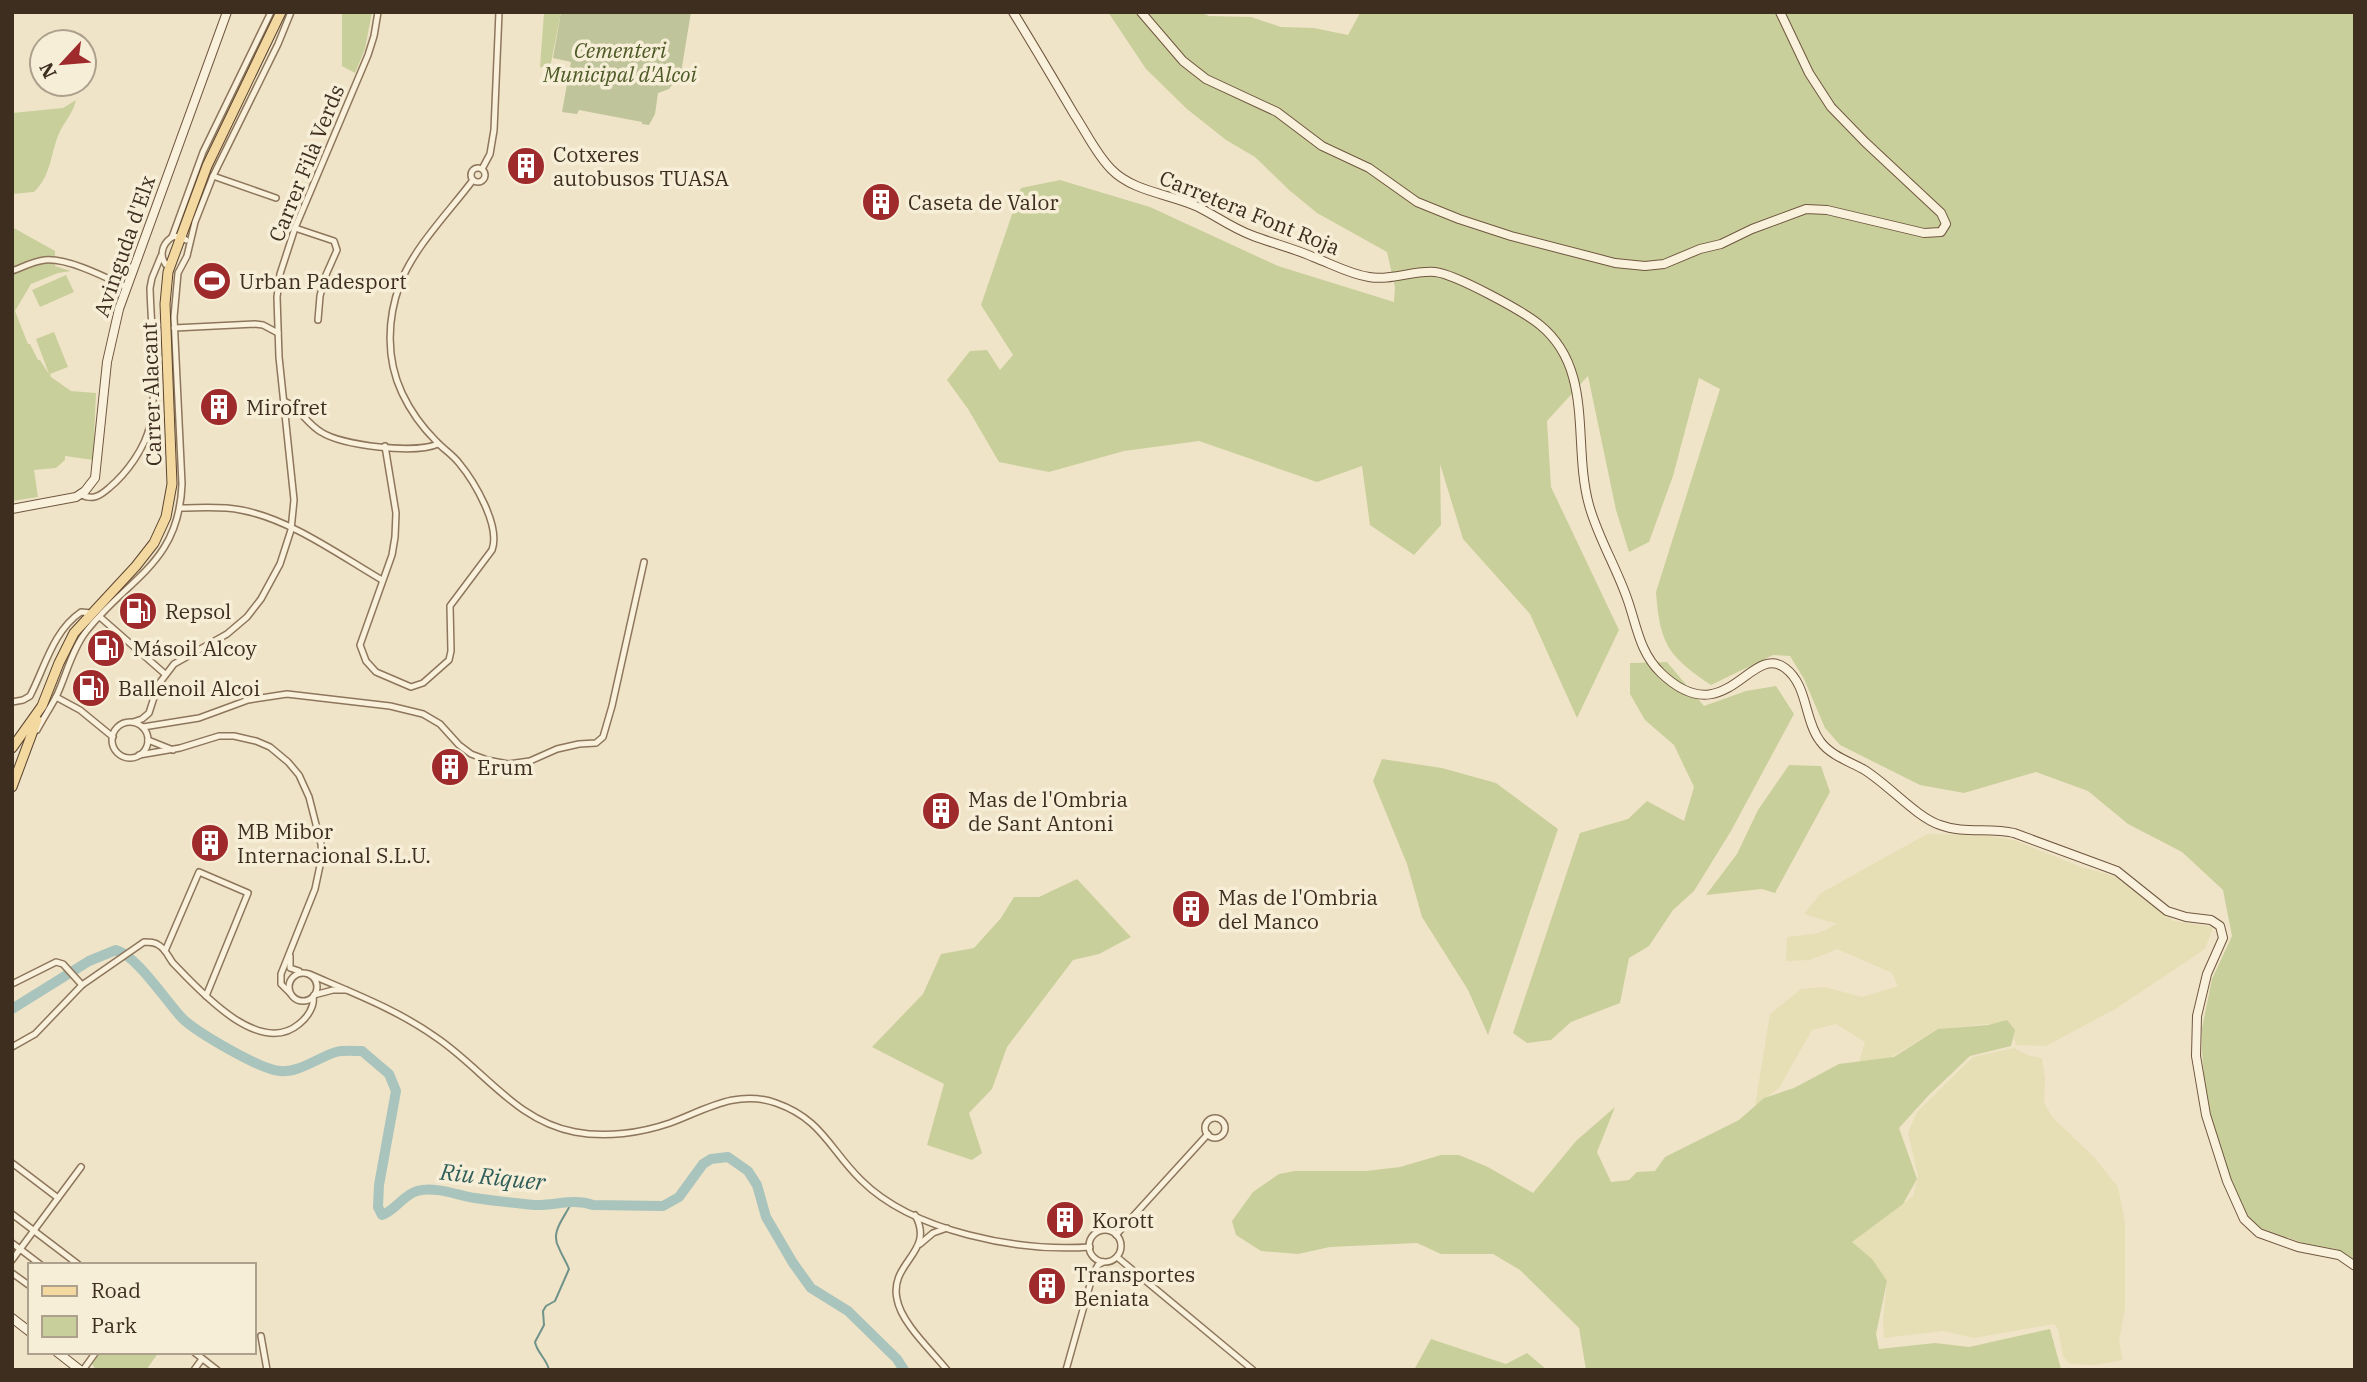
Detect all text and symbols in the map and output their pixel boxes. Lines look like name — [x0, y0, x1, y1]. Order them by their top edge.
north arrow — [28, 28, 98, 98]
park label: Cementeri Municipal d'Alcoi — [542, 36, 697, 88]
text: N — [34, 58, 62, 82]
street label: Carrer Filà Verds — [262, 80, 350, 246]
place label: Cotxeres autobusos TUASA — [553, 140, 730, 192]
building icon: Cotxeres autobusos TUASA — [505, 145, 547, 187]
street label: Carretera Font Roja — [1156, 163, 1344, 261]
street label: Avinguda d'Elx — [87, 171, 161, 321]
building icon: Caseta de Valor — [860, 181, 902, 223]
place label: Caseta de Valor — [908, 188, 1059, 216]
sports icon: Urban Padesport — [191, 260, 233, 302]
place label: Urban Padesport — [239, 267, 407, 295]
street label: Carrer Alacant — [134, 322, 168, 466]
building icon: Mirofret — [198, 386, 240, 428]
place label: Mirofret — [246, 393, 327, 421]
fuel station icon: Repsol — [117, 590, 159, 632]
place label: Repsol — [165, 597, 231, 625]
fuel station icon: Másoil Alcoy — [85, 627, 127, 669]
place label: Másoil Alcoy — [133, 634, 258, 662]
fuel station icon: Ballenoil Alcoi — [70, 667, 112, 709]
place label: Ballenoil Alcoi — [118, 674, 260, 702]
building icon: Erum — [429, 746, 471, 788]
place label: Erum — [477, 753, 533, 781]
place label: Mas de l'Ombria de Sant Antoni — [968, 785, 1128, 837]
building icon: Mas de l'Ombria de Sant Antoni — [920, 790, 962, 832]
place label: MB Mibor Internacional S.L.U. — [237, 817, 431, 869]
building icon: MB Mibor Internacional S.L.U. — [189, 822, 231, 864]
place label: Mas de l'Ombria del Manco — [1218, 883, 1378, 935]
building icon: Mas de l'Ombria del Manco — [1170, 888, 1212, 930]
water label: Riu Riquer — [438, 1155, 548, 1197]
building icon: Korott — [1044, 1199, 1086, 1241]
place label: Korott — [1092, 1206, 1154, 1234]
place label: Transportes Beniata — [1074, 1260, 1195, 1312]
legend — [28, 1263, 256, 1354]
building icon: Transportes Beniata — [1026, 1265, 1068, 1307]
text: Road — [91, 1276, 141, 1304]
text: Park — [91, 1311, 138, 1339]

